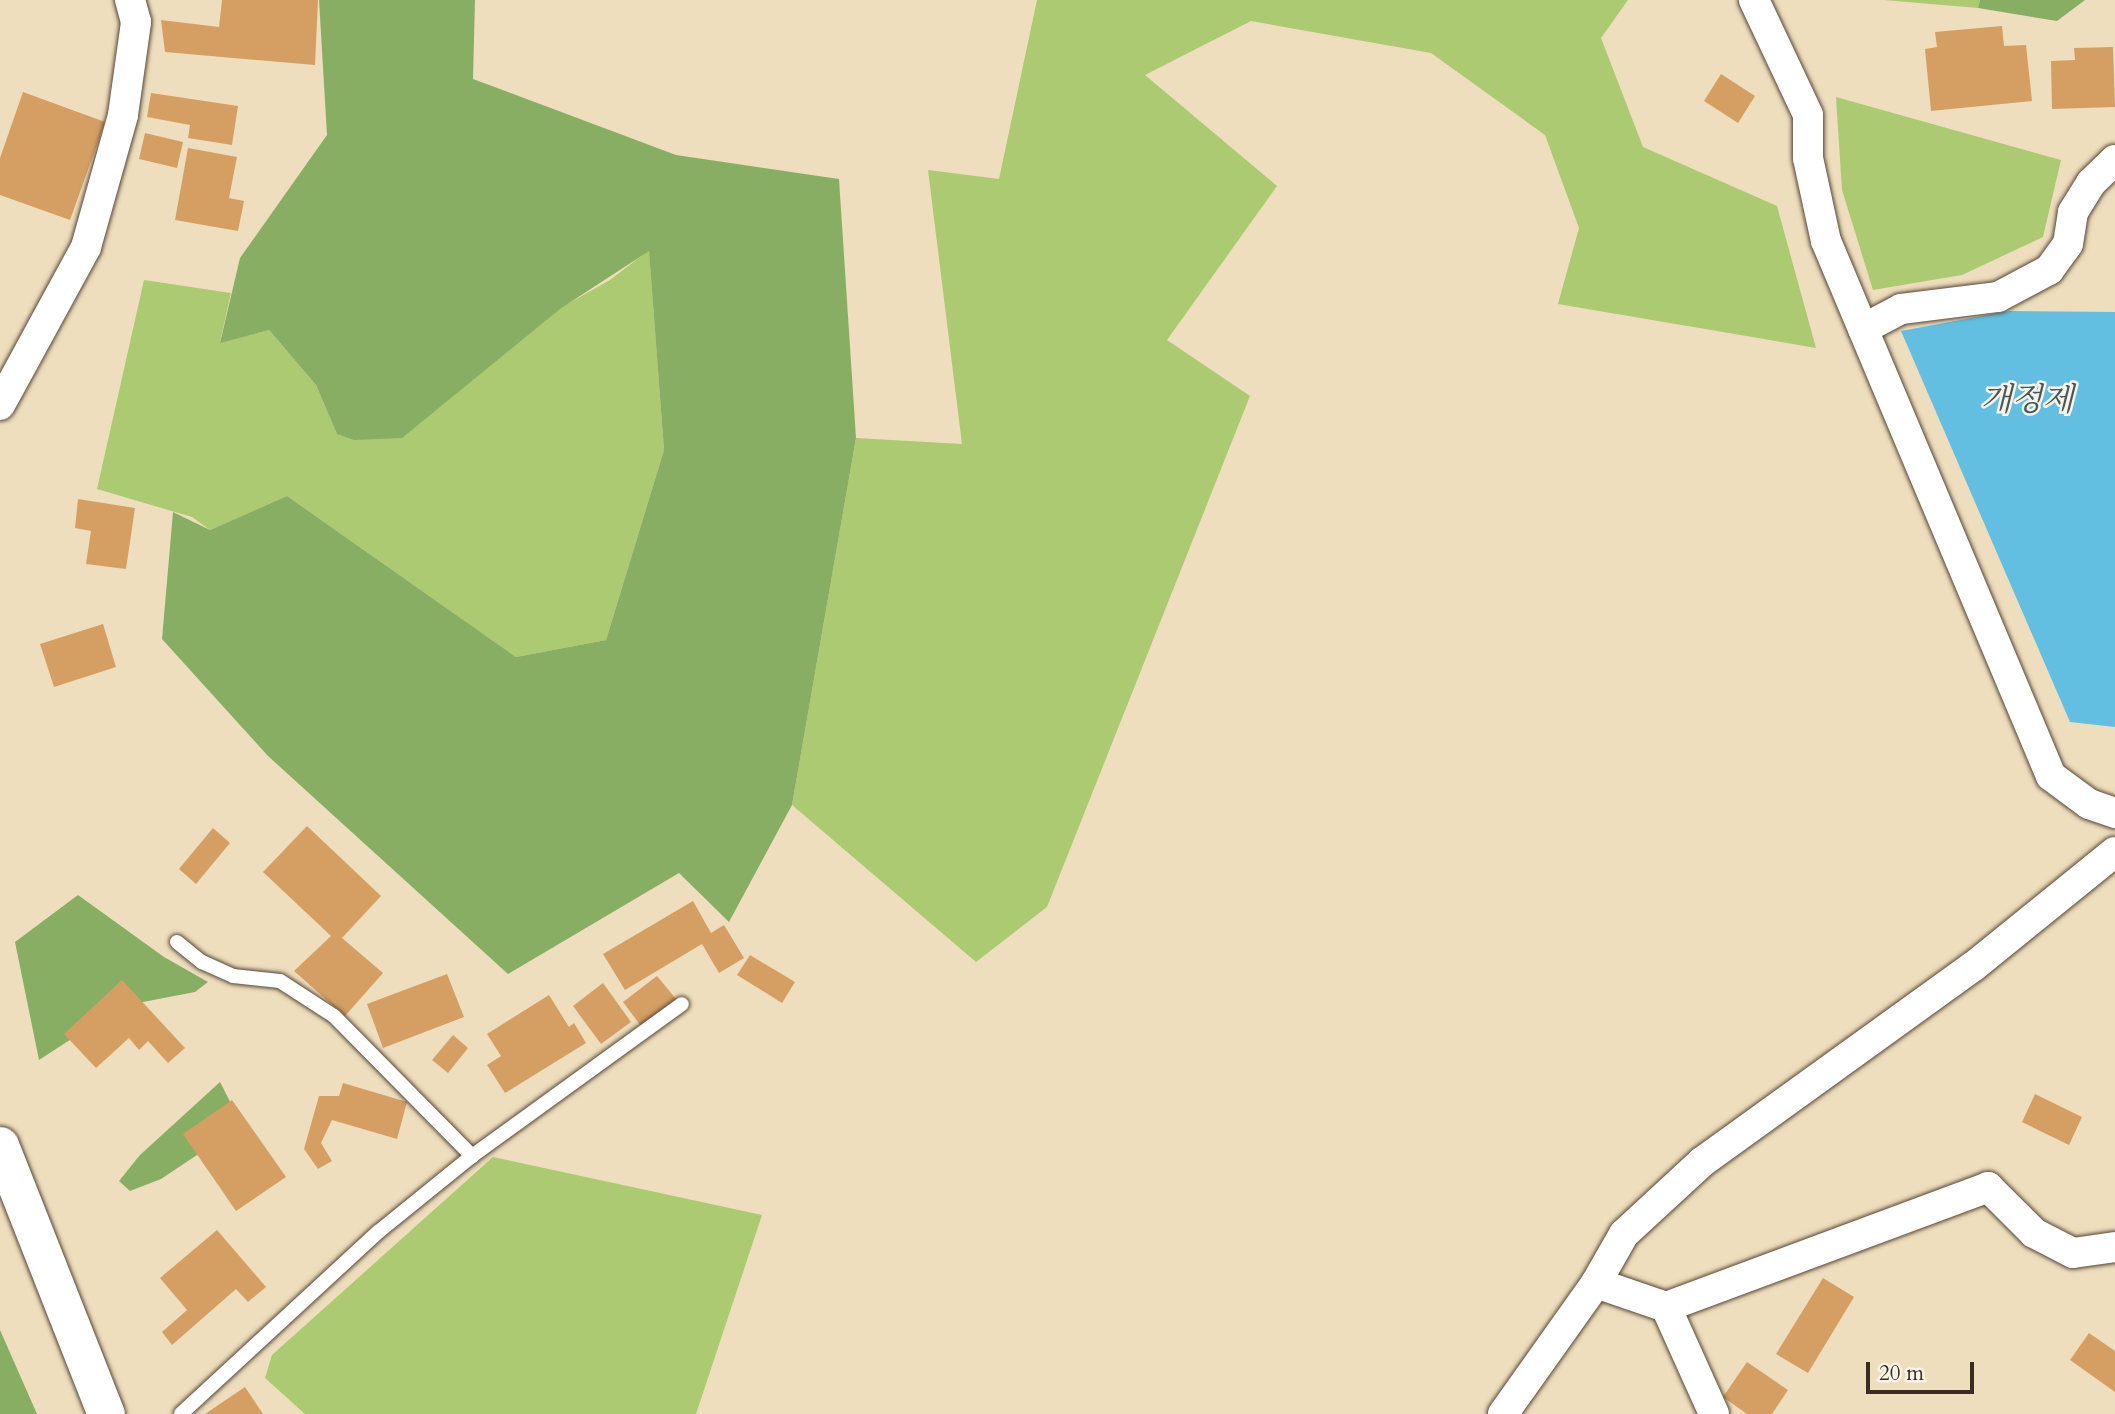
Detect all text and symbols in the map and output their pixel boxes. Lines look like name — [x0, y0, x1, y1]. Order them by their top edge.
water label: 개정제 — [1981, 381, 2073, 419]
scale bar — [1870, 1348, 1979, 1392]
text: 20 m — [1879, 1359, 1924, 1388]

